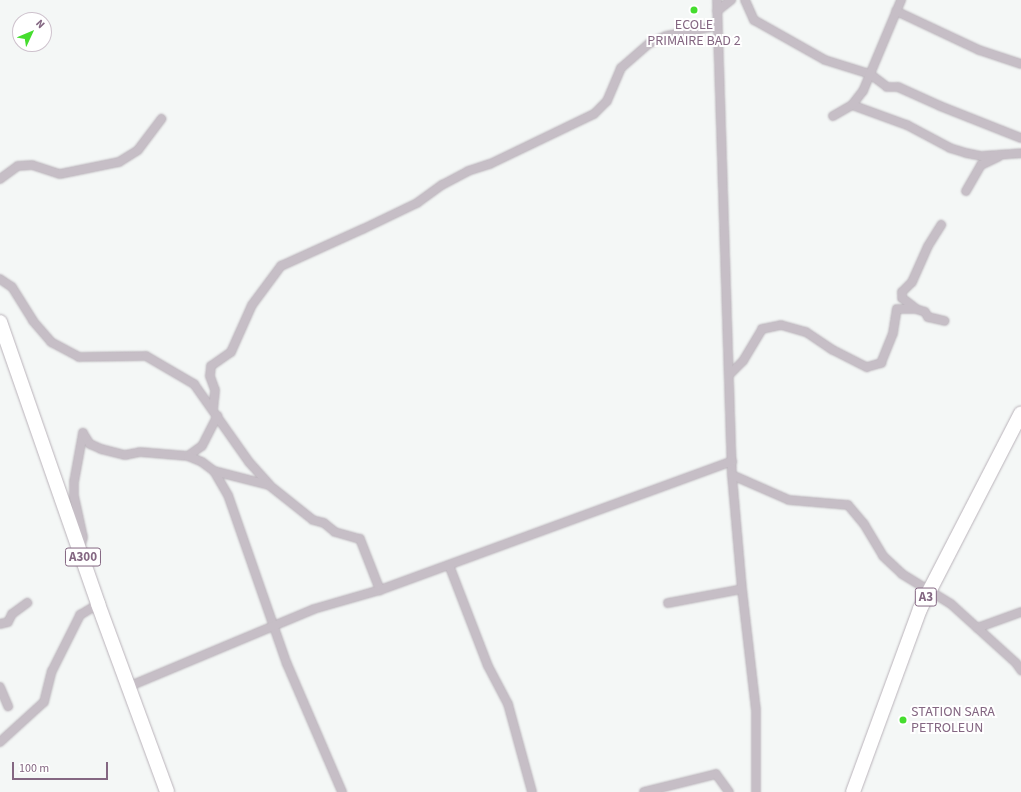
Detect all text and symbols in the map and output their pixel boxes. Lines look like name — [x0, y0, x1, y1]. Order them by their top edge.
marker: ECOLE PRIMAIRE BAD 2 — [689, 5, 699, 15]
north arrow — [12, 12, 52, 52]
text: N — [32, 16, 48, 32]
place label: ECOLE PRIMAIRE BAD 2 — [647, 17, 741, 50]
road number: A300 — [64, 546, 102, 568]
road number: A3 — [914, 586, 938, 608]
place label: STATION SARA PETROLEUN — [911, 704, 995, 736]
marker: STATION SARA PETROLEUN — [898, 715, 908, 725]
scale bar — [14, 754, 110, 780]
text: 100 m — [19, 760, 49, 777]

